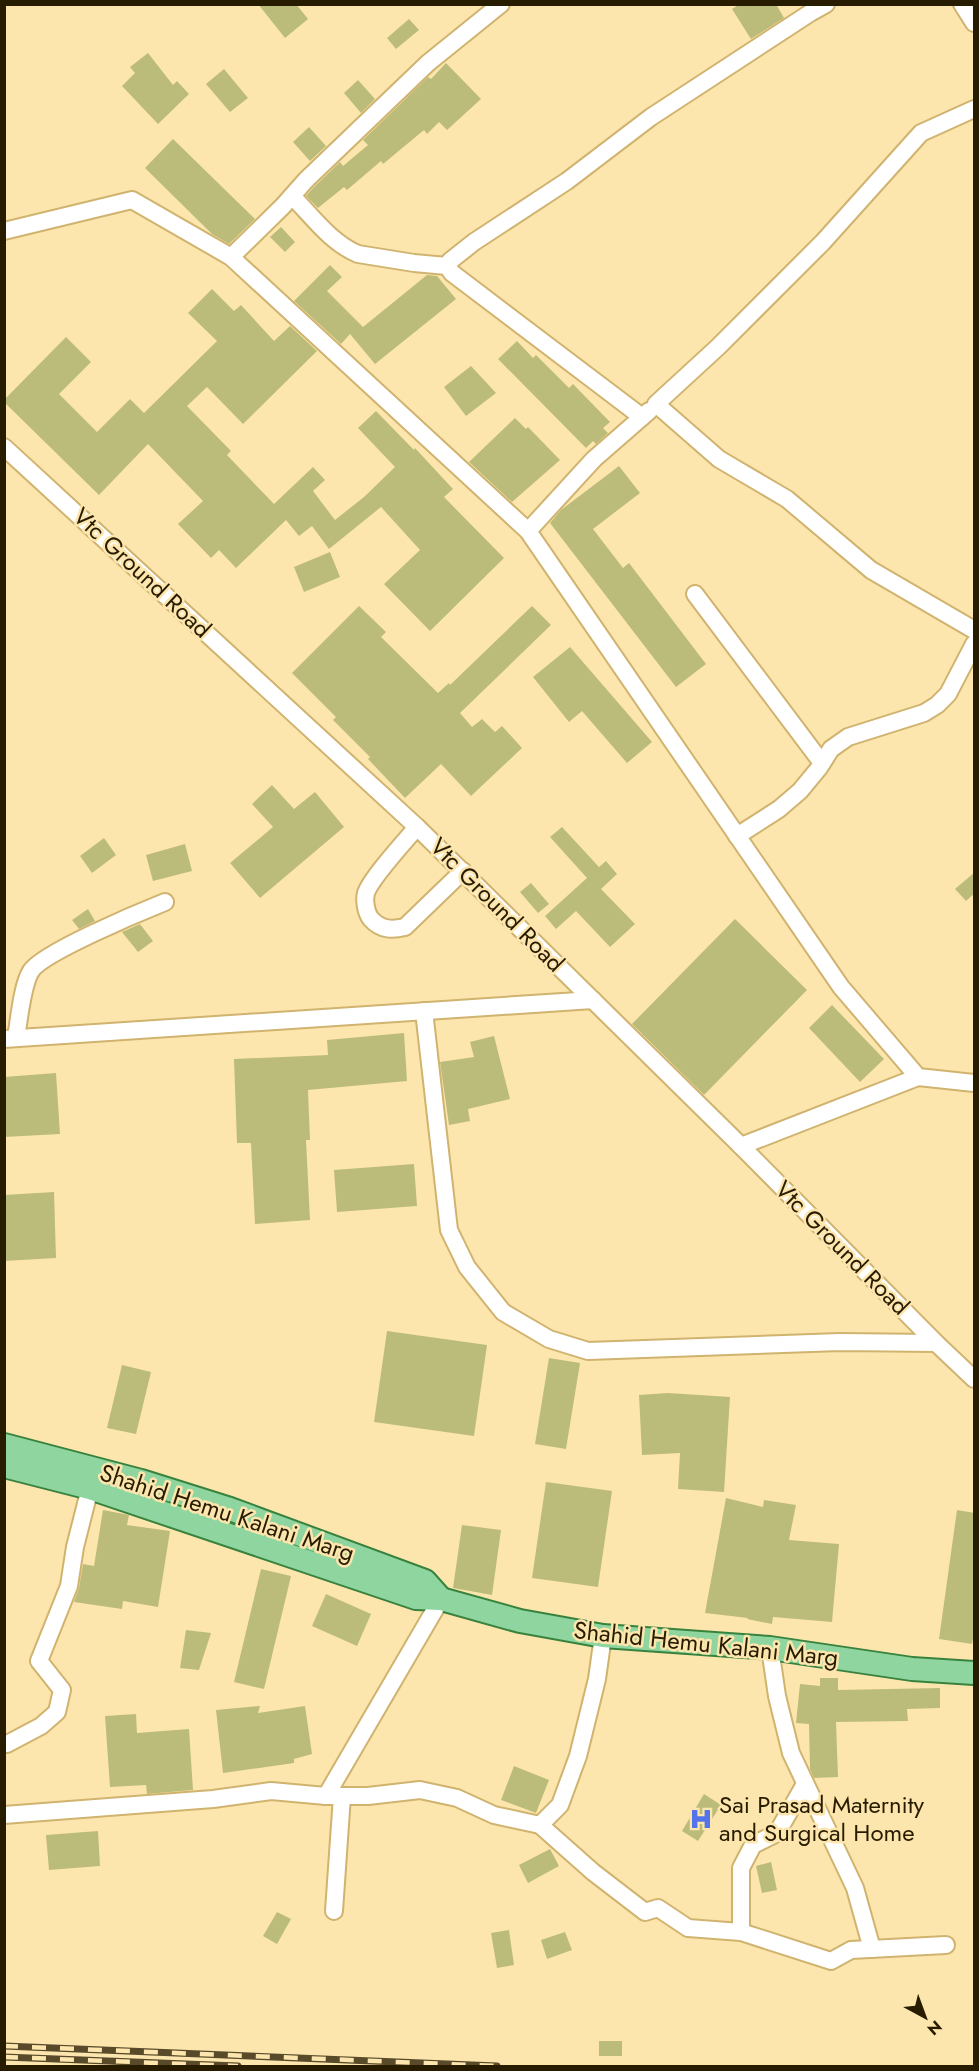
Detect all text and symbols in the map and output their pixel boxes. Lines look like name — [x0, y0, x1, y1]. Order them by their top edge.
street label: Vtc Ground Road — [65, 499, 219, 646]
street label: Vtc Ground Road — [422, 829, 573, 980]
street label: Vtc Ground Road — [767, 1172, 918, 1323]
street label: Shahid Hemu Kalani Marg — [95, 1455, 359, 1570]
street label: Shahid Hemu Kalani Marg — [572, 1612, 840, 1675]
place label: Sai Prasad Maternity and Surgical Home — [719, 1787, 925, 1850]
hospital icon: Sai Prasad Maternity and Surgical Home — [688, 1806, 714, 1832]
north arrow — [895, 1987, 955, 2047]
text: N — [922, 2015, 947, 2041]

